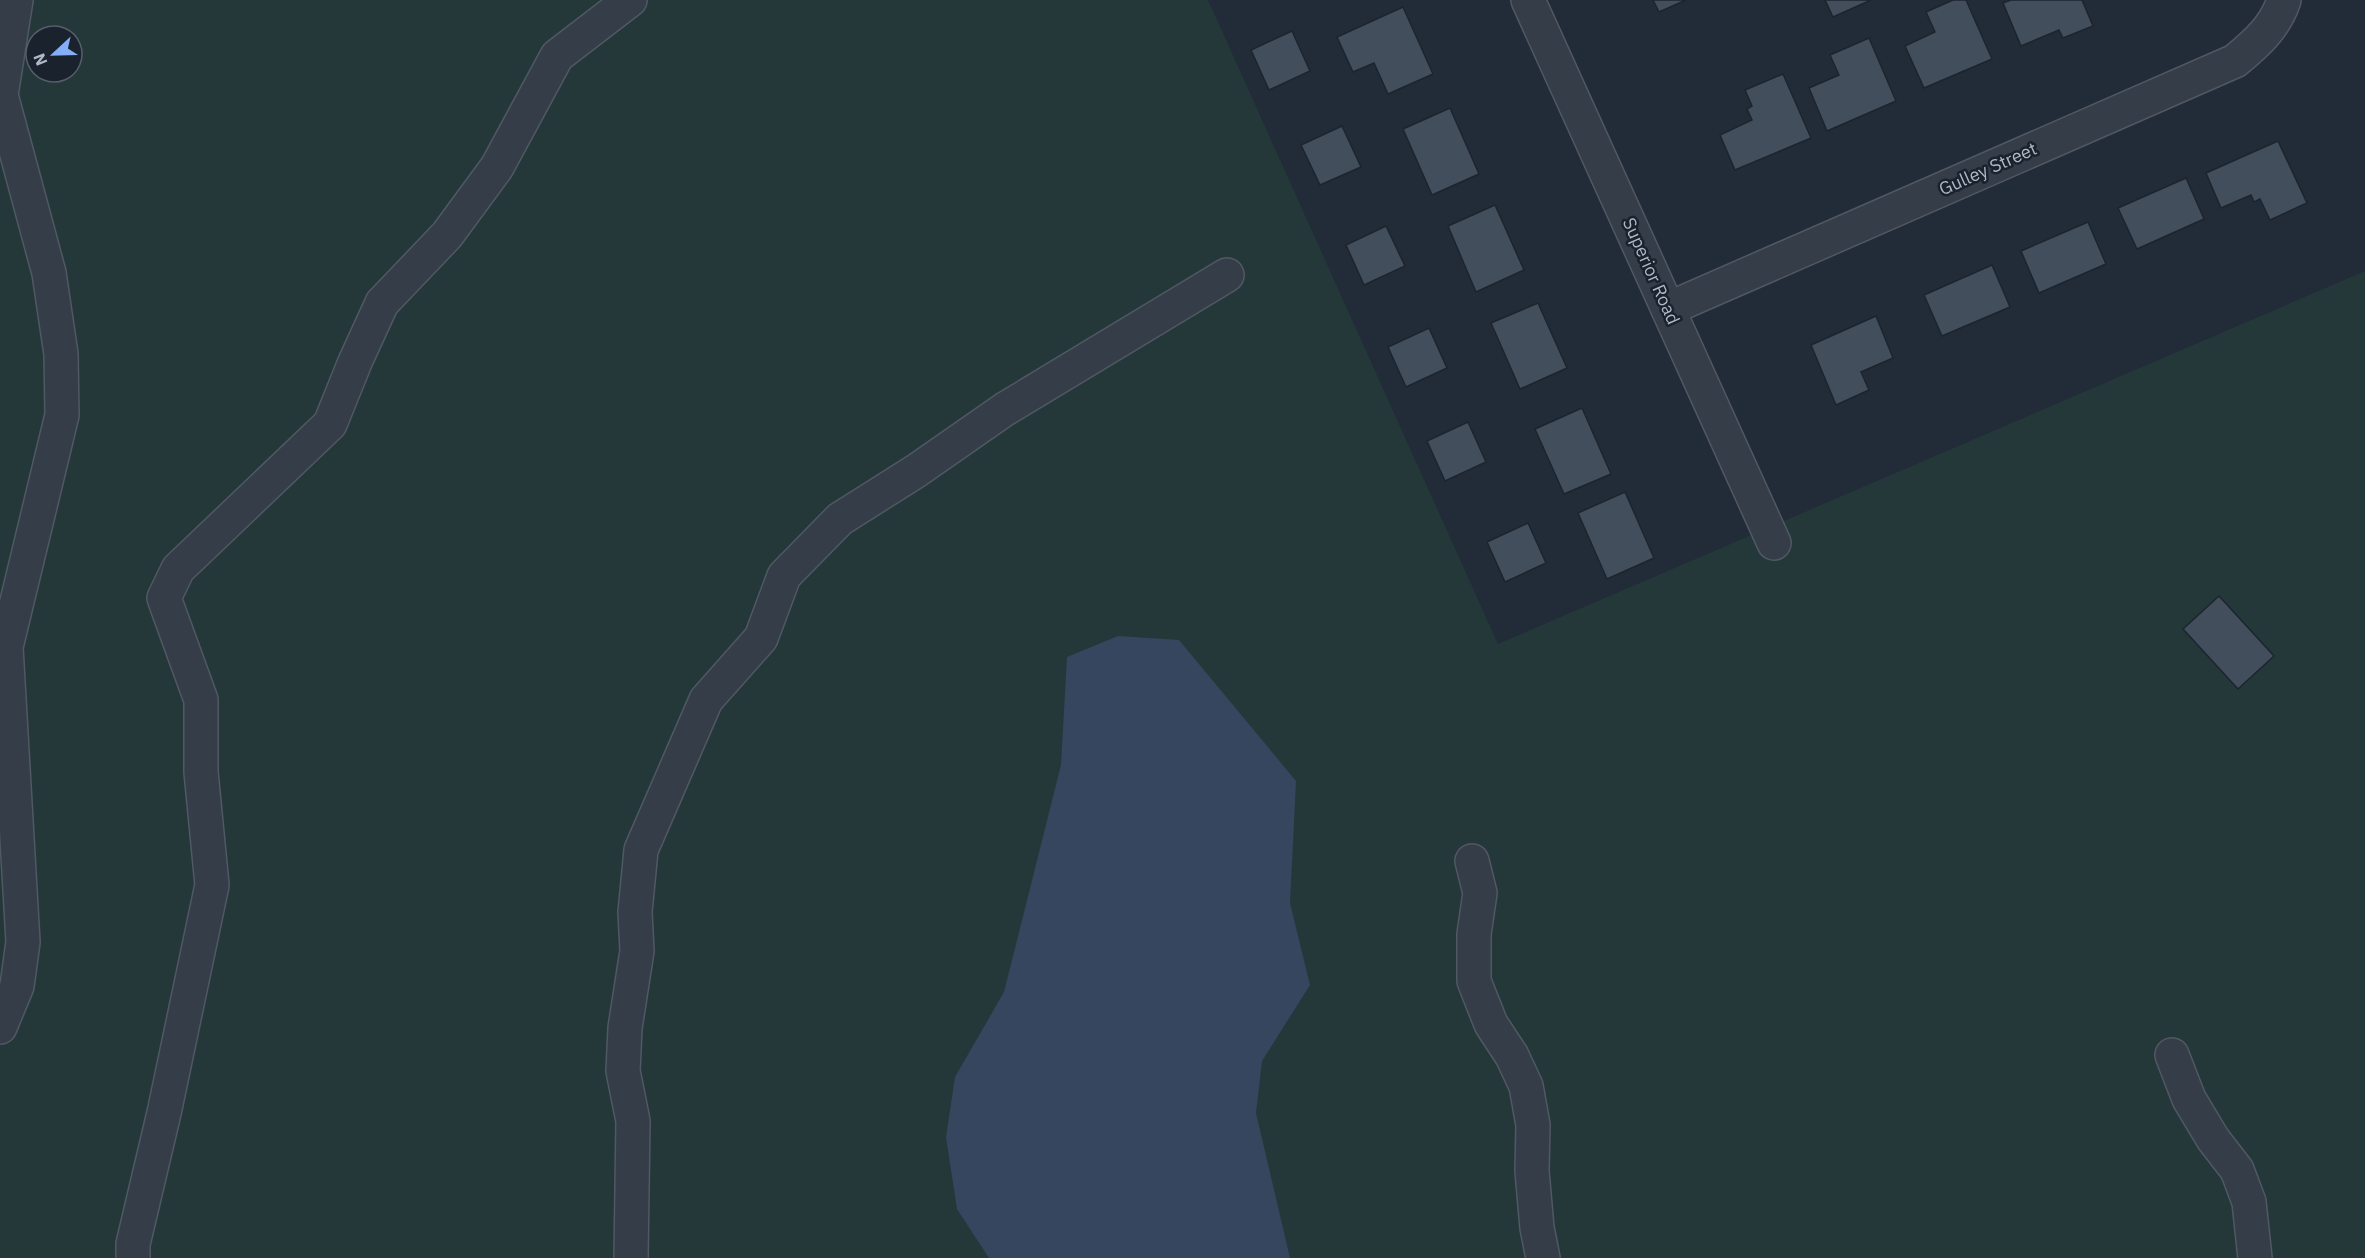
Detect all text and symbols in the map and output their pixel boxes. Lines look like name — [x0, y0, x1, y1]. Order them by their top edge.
north arrow — [24, 24, 84, 84]
text: N — [29, 50, 52, 69]
street label: Gulley Street — [1935, 137, 2040, 200]
street label: Superior Road — [1618, 214, 1685, 328]

